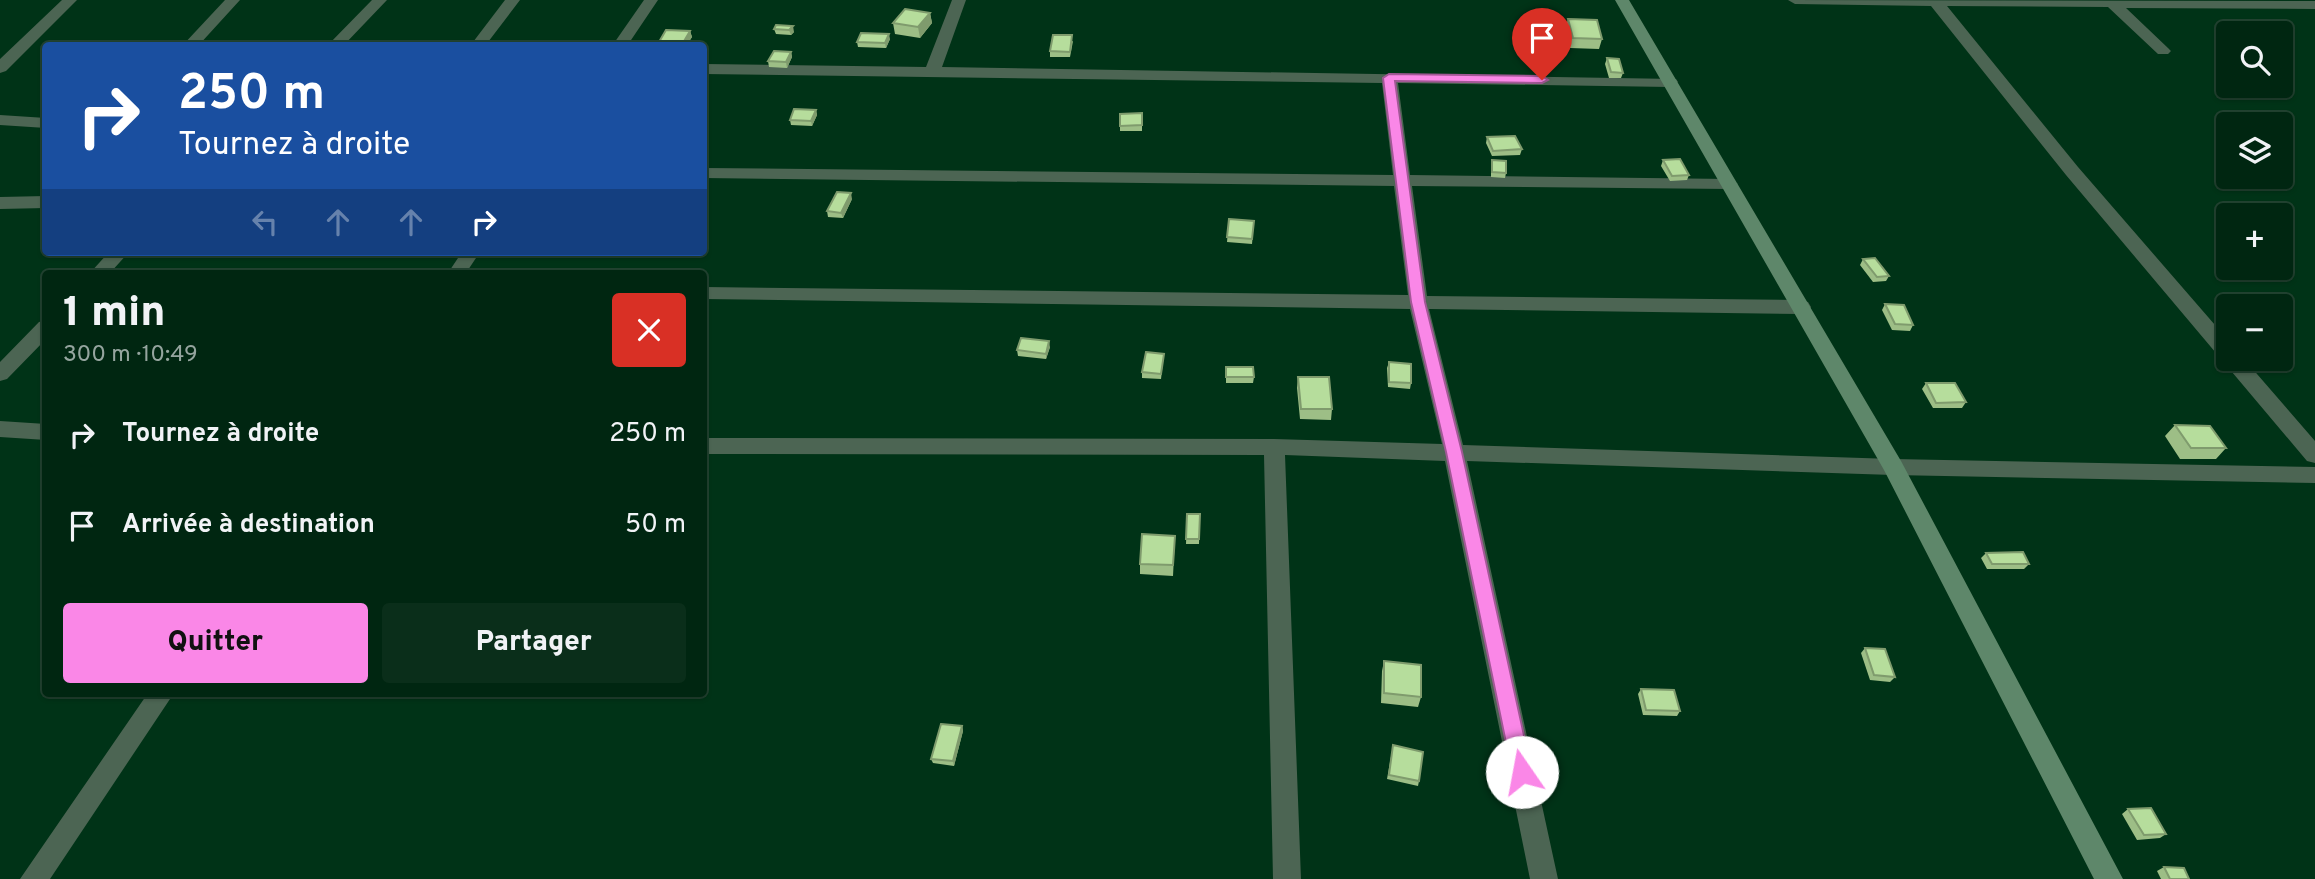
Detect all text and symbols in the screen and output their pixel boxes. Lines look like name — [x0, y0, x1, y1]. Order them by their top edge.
pin — [1512, 8, 1572, 80]
icon: arrive — [1523, 19, 1561, 57]
map controls — [2216, 21, 2293, 371]
button: search — [2216, 21, 2293, 98]
text: 250 m — [178, 65, 325, 127]
icon: right — [63, 70, 154, 161]
button: layers — [2216, 112, 2293, 189]
text: Tournez à droite — [178, 126, 410, 166]
icon: left — [246, 203, 284, 241]
icon: ahead — [319, 203, 357, 241]
icon: ahead — [392, 203, 430, 241]
icon: right — [465, 203, 503, 241]
button: + — [2216, 203, 2293, 280]
text: 1 min — [63, 288, 166, 341]
button: close — [612, 293, 686, 367]
button: − — [2216, 294, 2293, 371]
text: 300 m · 10:49 — [63, 341, 198, 370]
icon: right — [63, 416, 101, 454]
text: Tournez à droite — [122, 418, 319, 451]
text: 250 m — [609, 418, 686, 451]
icon: arrive — [63, 507, 101, 545]
text: Arrivée à destination — [122, 509, 375, 542]
text: 50 m — [625, 509, 686, 542]
button: Quitter — [63, 603, 368, 683]
button: Partager — [382, 603, 686, 683]
position arrow — [1485, 735, 1559, 809]

